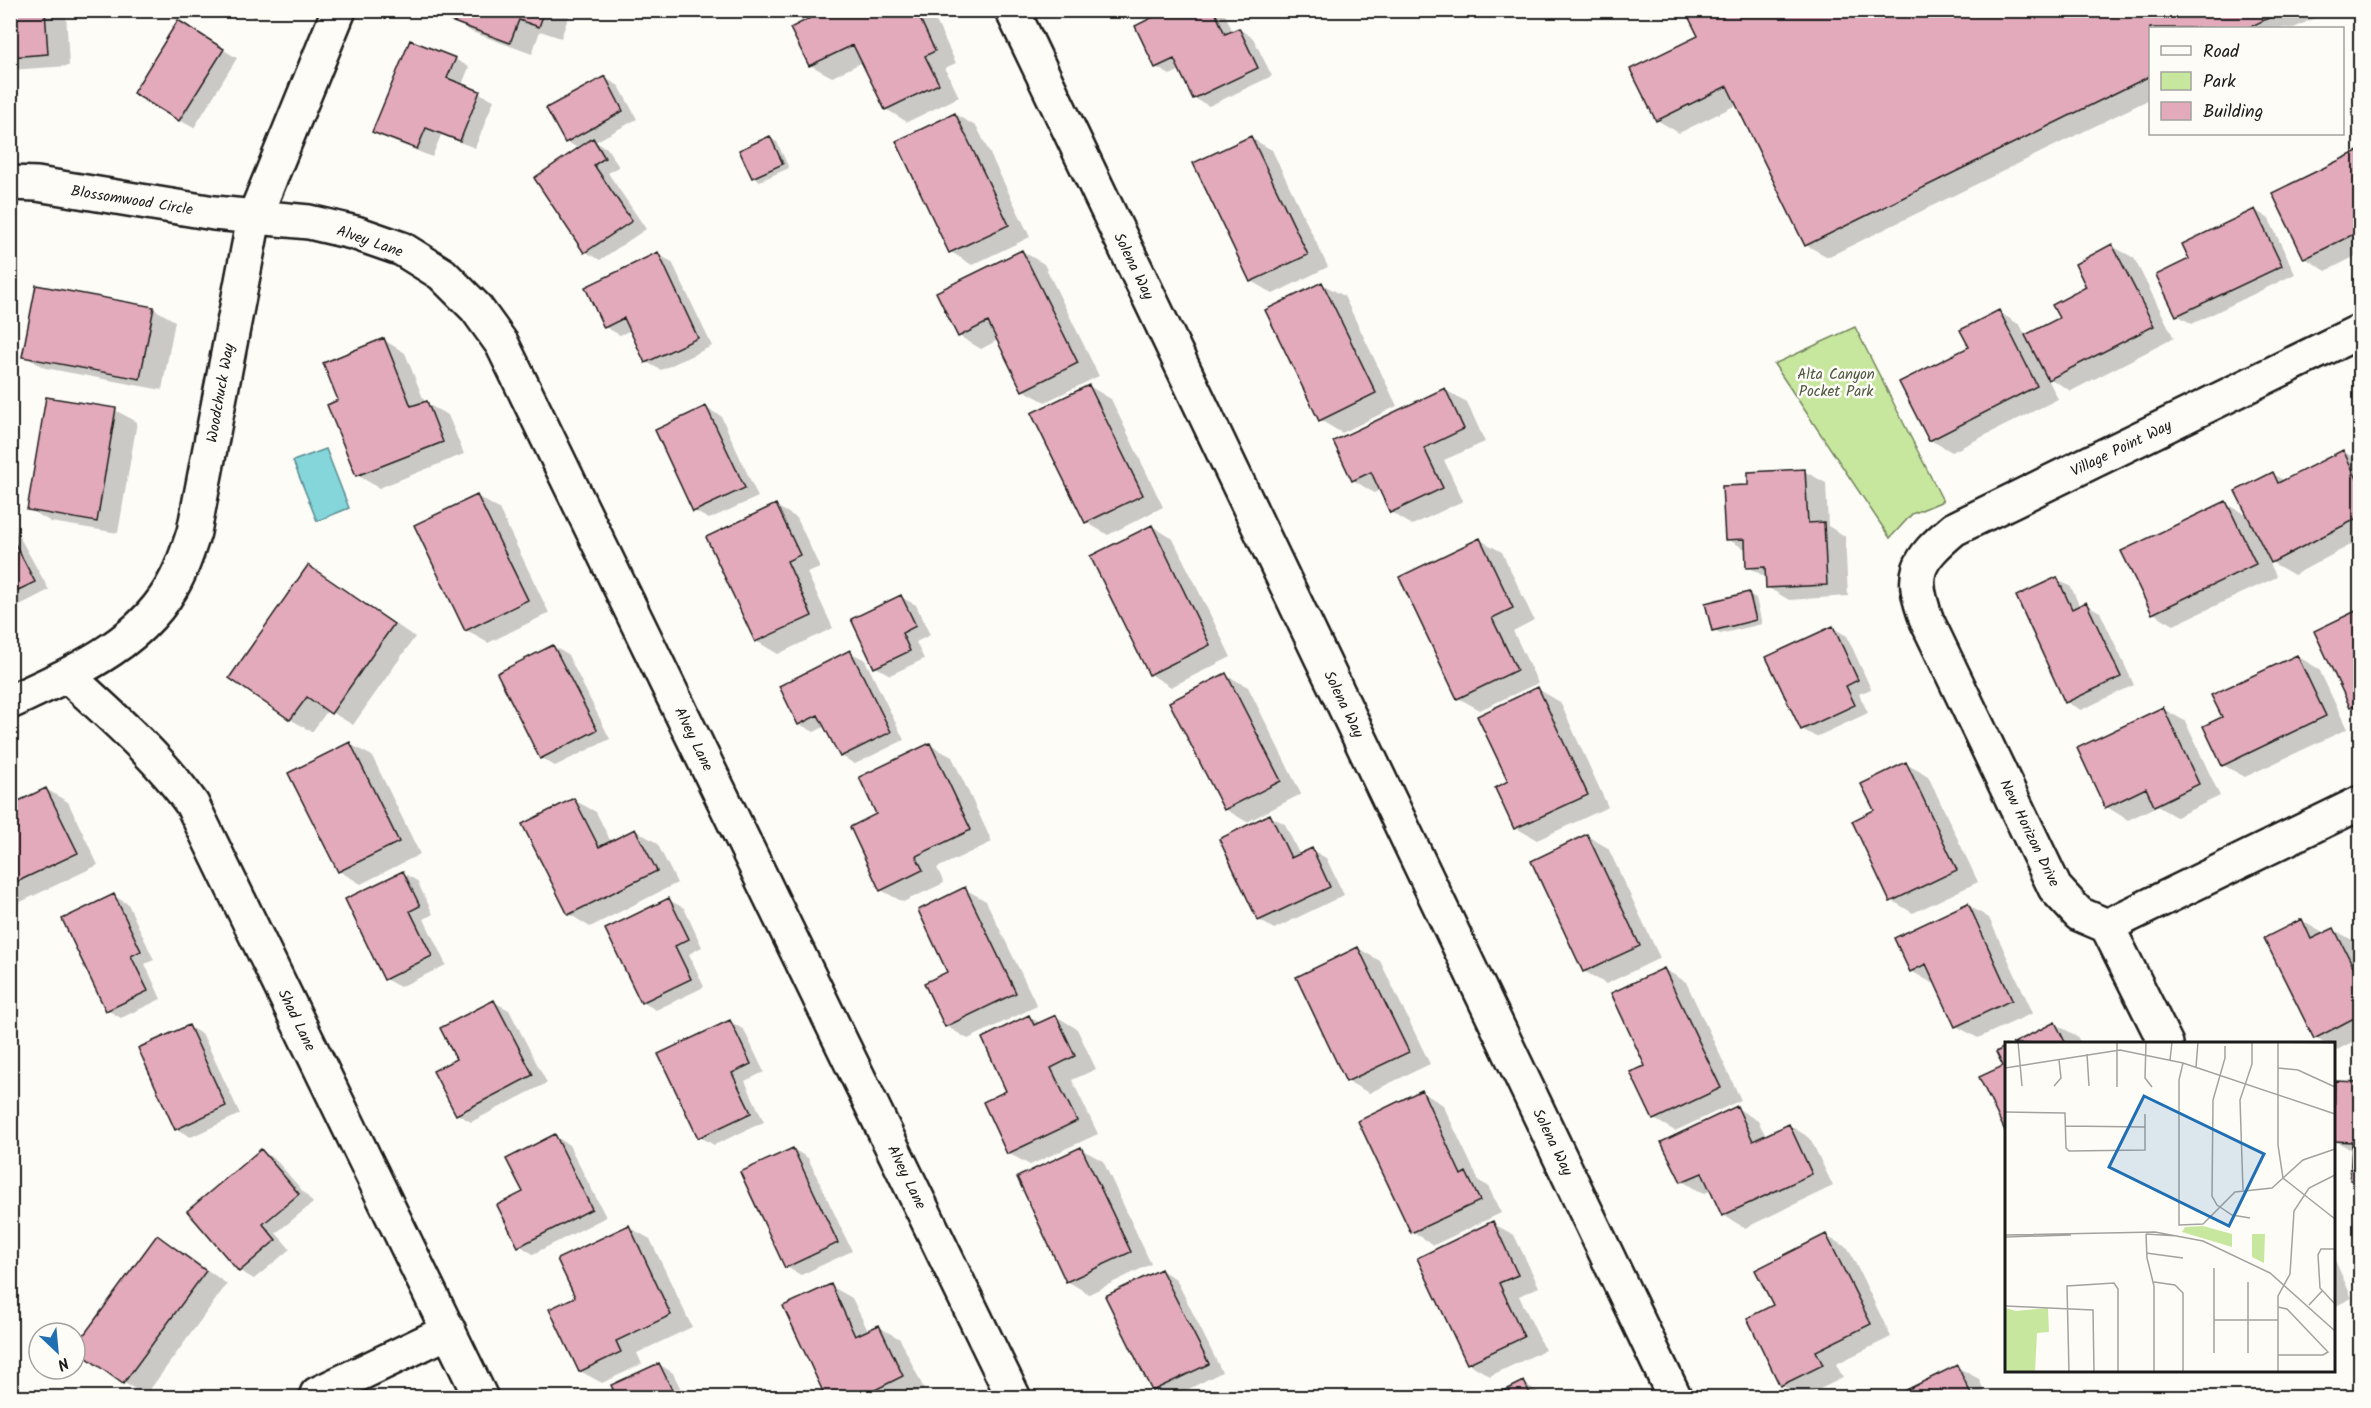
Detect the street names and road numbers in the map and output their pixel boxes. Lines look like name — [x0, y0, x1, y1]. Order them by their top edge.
street label: Blossomwood Circle — [69, 179, 195, 223]
street label: Alvey Lane — [333, 219, 406, 265]
street label: Solena Way — [1107, 229, 1160, 305]
street label: Woodchuck Way — [200, 341, 242, 445]
street label: Village Point Way — [2067, 414, 2177, 484]
street label: Solena Way — [1317, 667, 1370, 743]
street label: Alvey Lane — [667, 703, 719, 776]
street label: New Horizon Drive — [1993, 776, 2066, 892]
street label: Shad Lane — [271, 985, 322, 1056]
street label: Solena Way — [1526, 1105, 1579, 1181]
street label: Alvey Lane — [880, 1141, 932, 1214]

